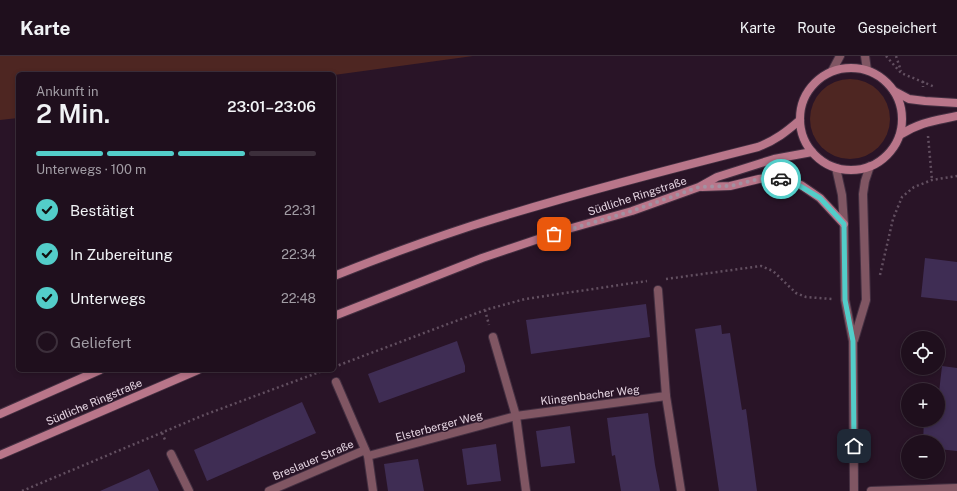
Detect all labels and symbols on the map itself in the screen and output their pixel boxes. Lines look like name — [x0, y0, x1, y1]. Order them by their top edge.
courier — [761, 159, 801, 199]
street label: Südliche Ringstraße — [586, 174, 688, 218]
pin — [537, 217, 571, 251]
street label: Südliche Ringstraße — [44, 376, 144, 428]
street label: Klingenbacher Weg — [540, 383, 640, 407]
street label: Elsterberger Weg — [394, 409, 484, 443]
pin — [837, 429, 871, 463]
street label: Breslauer Straße — [271, 438, 355, 482]

